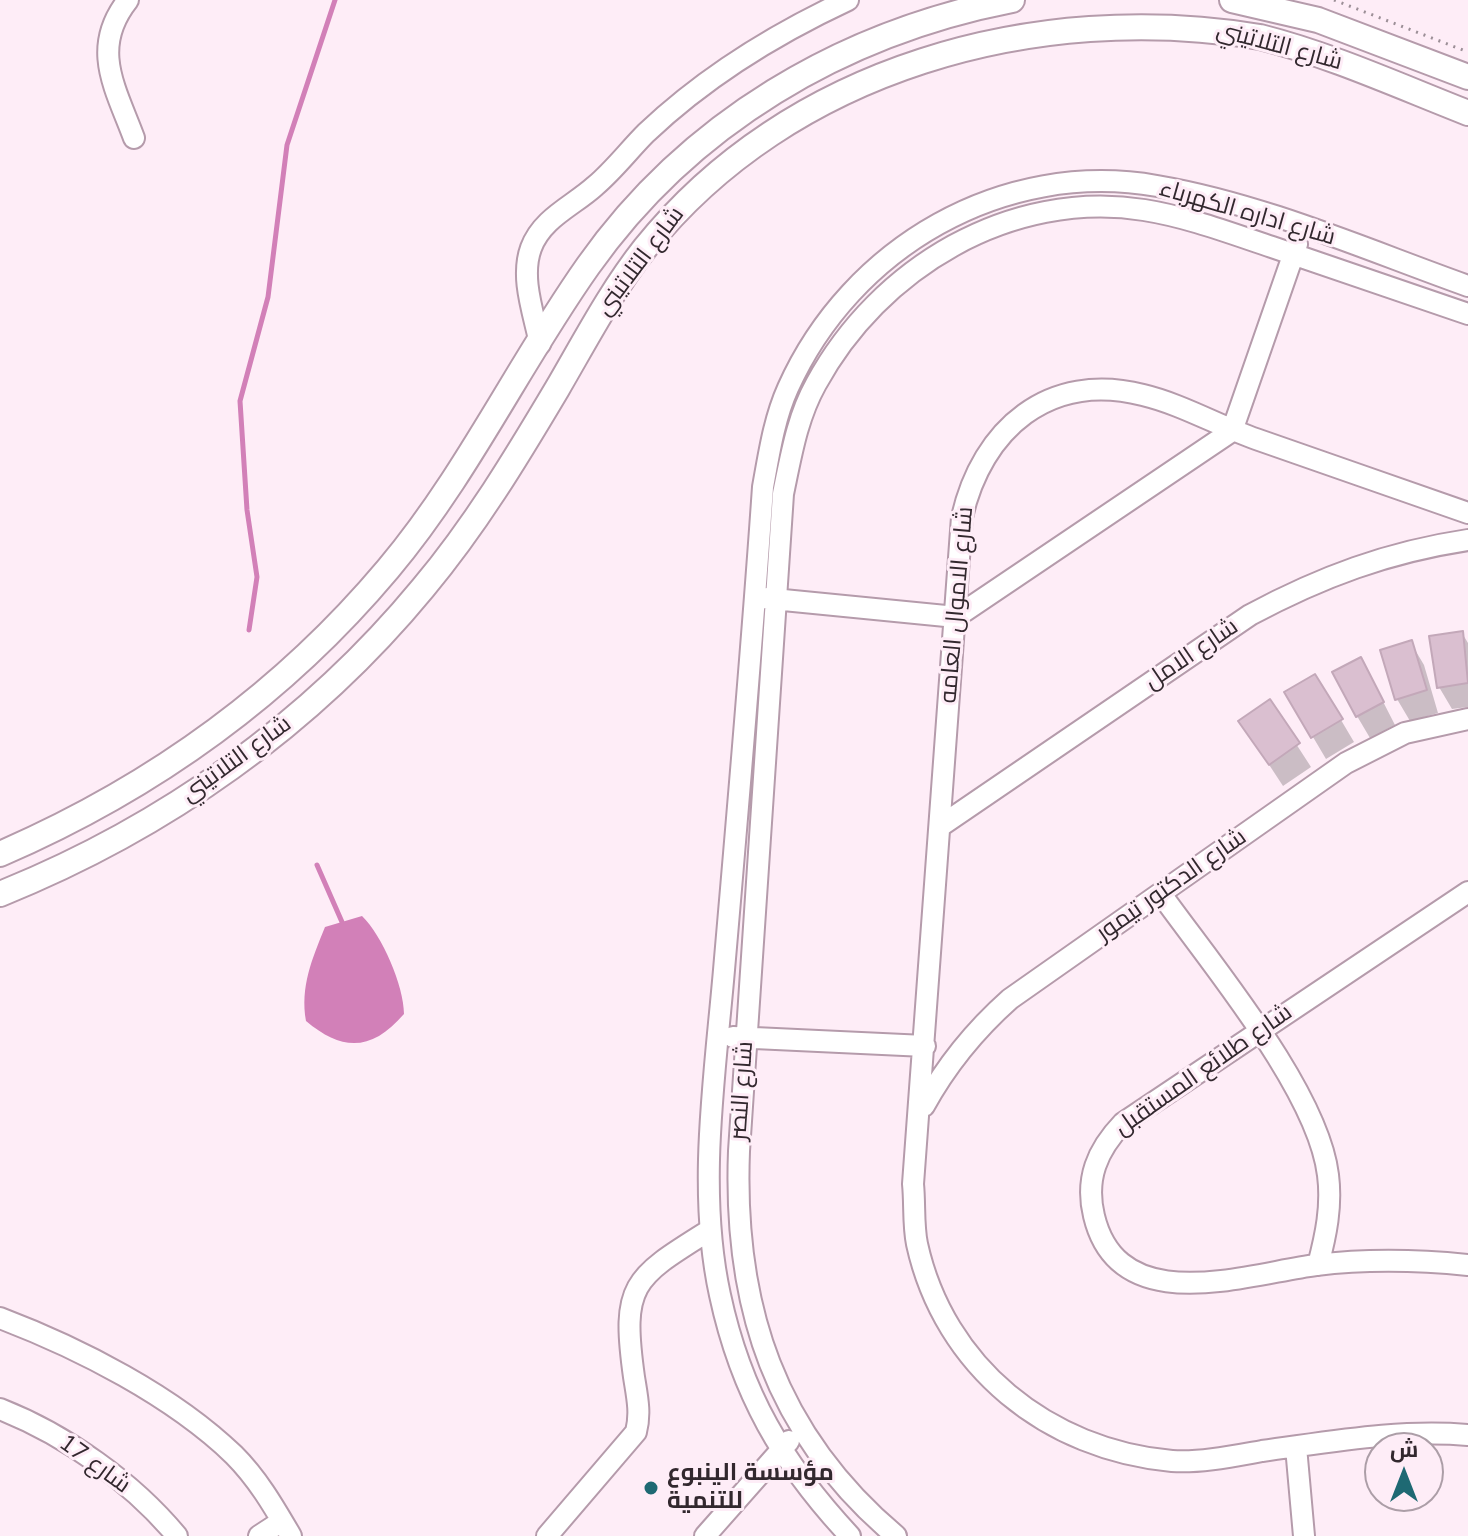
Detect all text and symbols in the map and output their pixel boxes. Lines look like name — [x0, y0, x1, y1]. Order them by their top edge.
street label: شارع التلاتيني — [1213, 16, 1345, 78]
street label: شارع اداره الكهرباء — [1156, 175, 1338, 253]
street label: شارع التلاتيني — [591, 202, 691, 322]
street label: شارع الاموال العامه — [935, 506, 981, 704]
street label: شارع الامل — [1140, 613, 1244, 697]
street label: شارع التلاتيني — [176, 710, 298, 810]
street label: شارع الدكتور تيمور — [1091, 823, 1253, 949]
street label: شارع طلائع المستقبل — [1110, 999, 1298, 1143]
street label: شارع النصر — [725, 1040, 761, 1142]
street label: شارع 17 — [53, 1429, 135, 1501]
north arrow — [1364, 1432, 1444, 1512]
text: ش — [1390, 1435, 1418, 1465]
place label: مؤسسة الينبوع للتنمية — [667, 1460, 834, 1516]
marker: مؤسسة الينبوع للتنمية — [642, 1479, 660, 1497]

